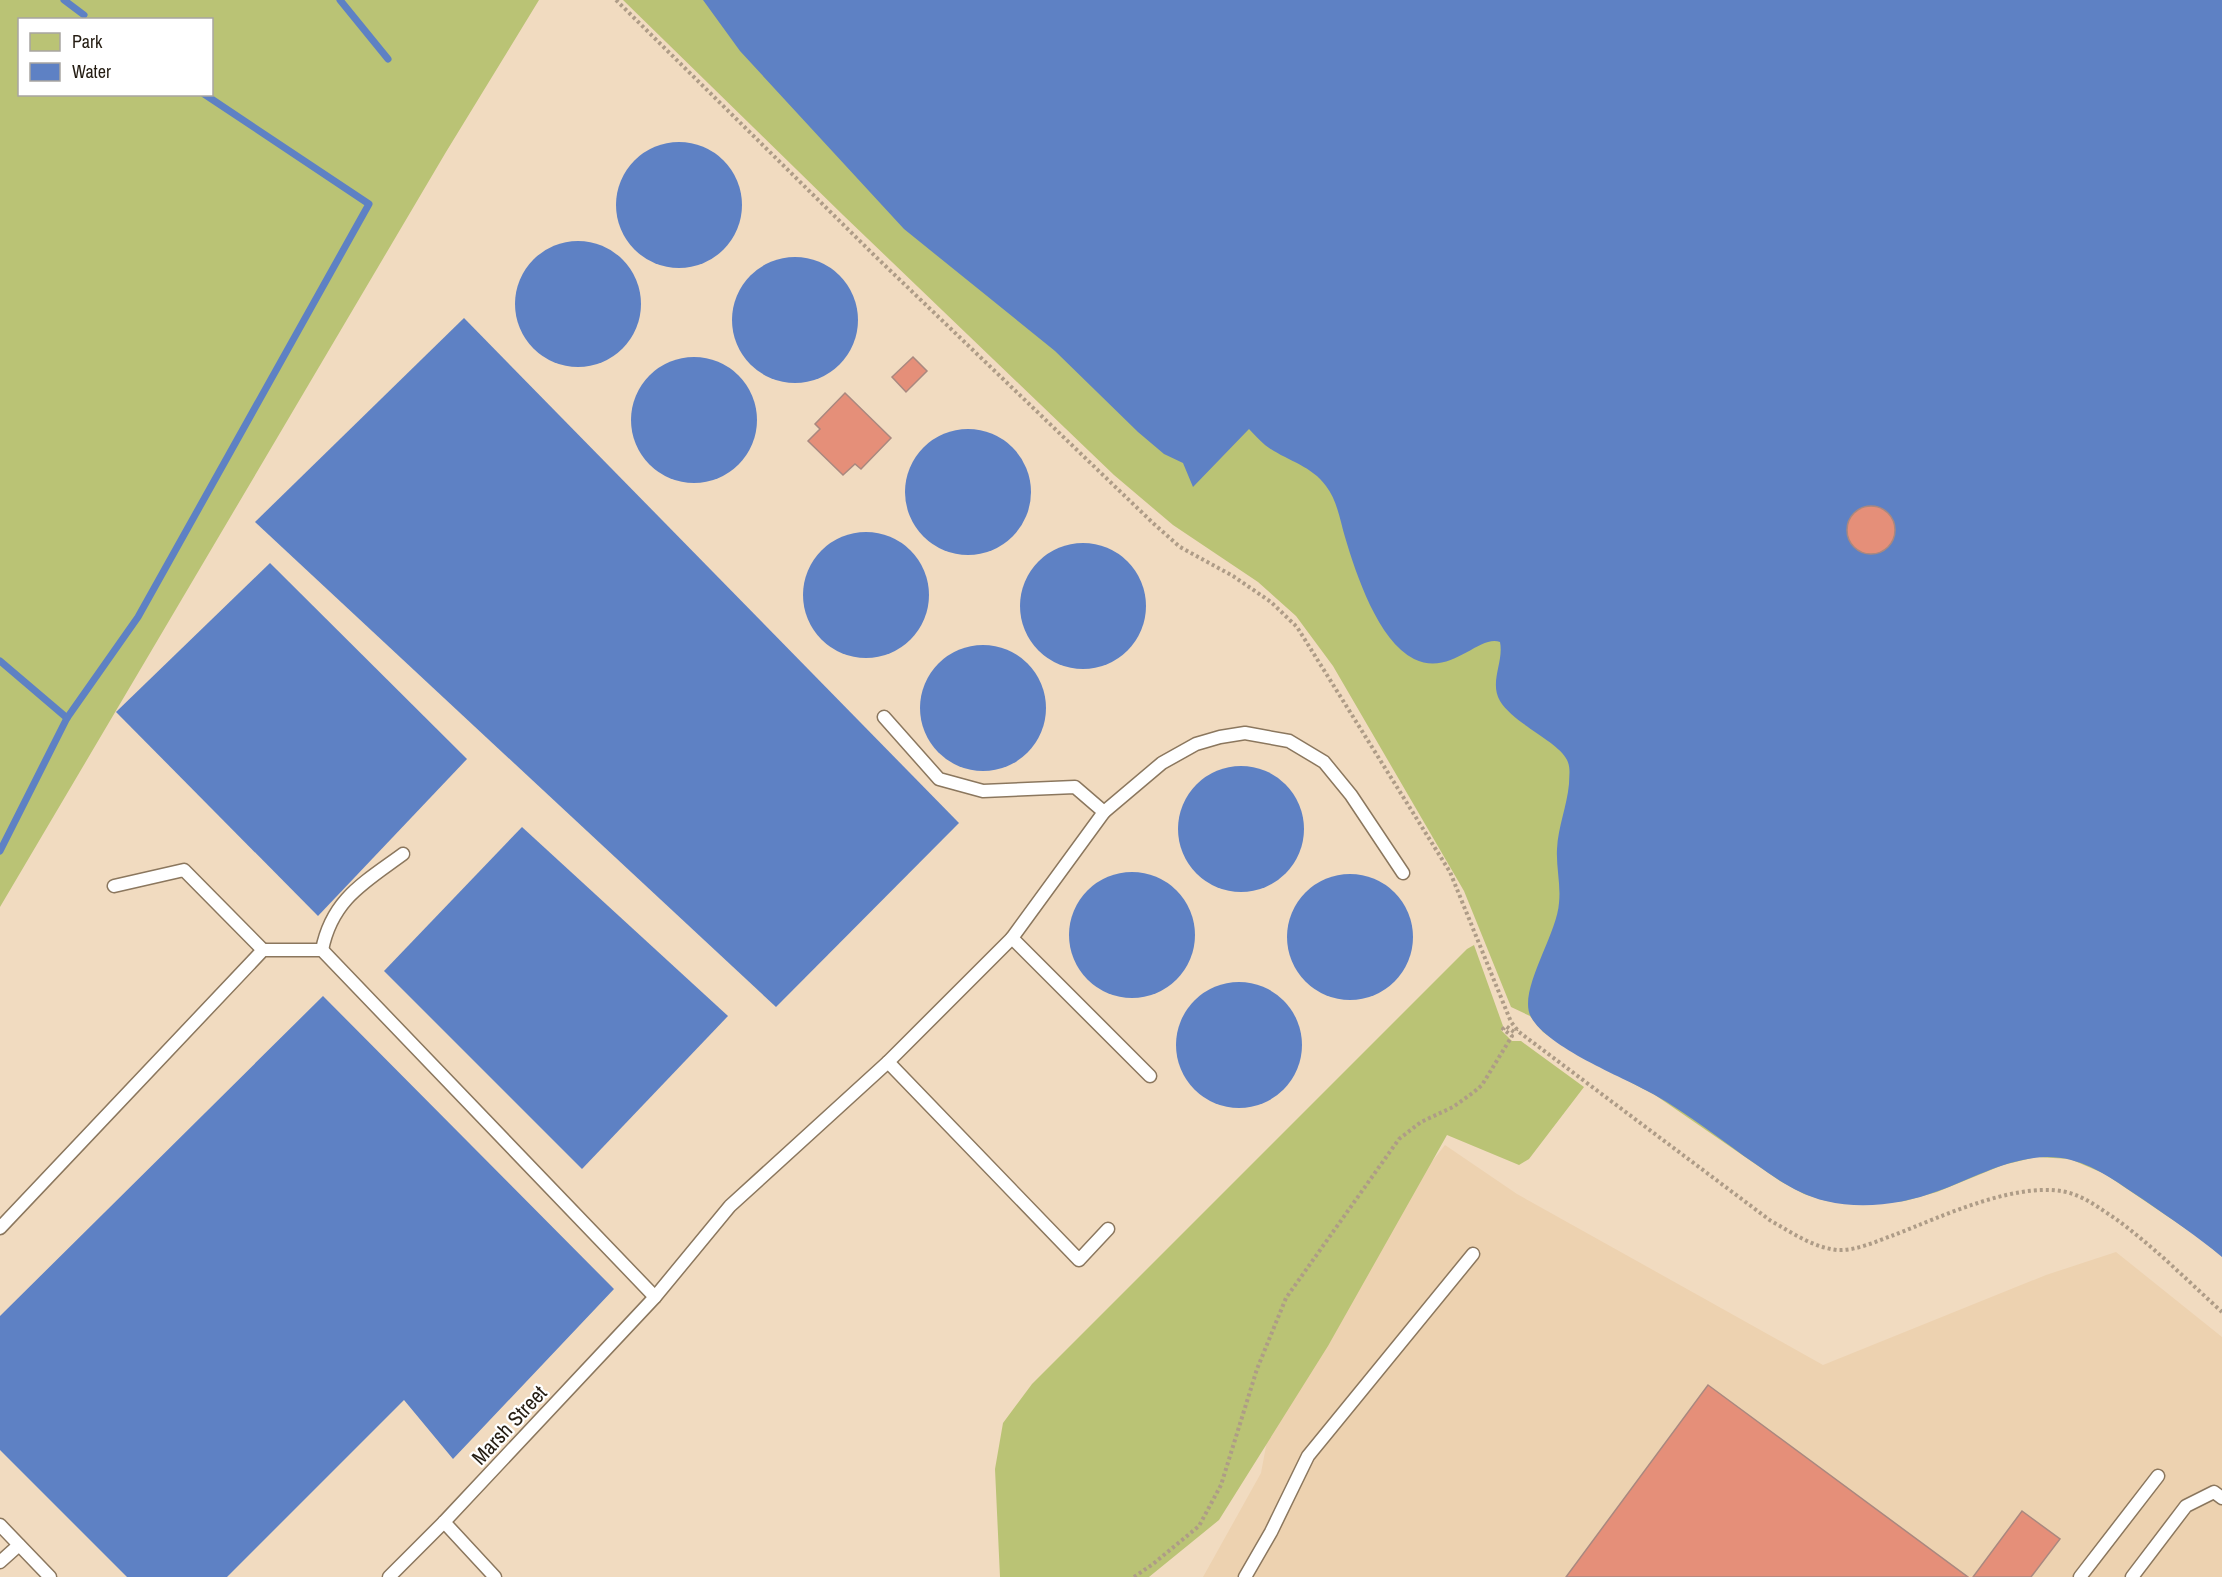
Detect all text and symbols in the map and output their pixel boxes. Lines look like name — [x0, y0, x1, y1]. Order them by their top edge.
legend — [18, 18, 213, 96]
text: Park — [72, 29, 103, 54]
text: Water — [72, 59, 111, 84]
street label: Marsh Street — [465, 1379, 553, 1471]

